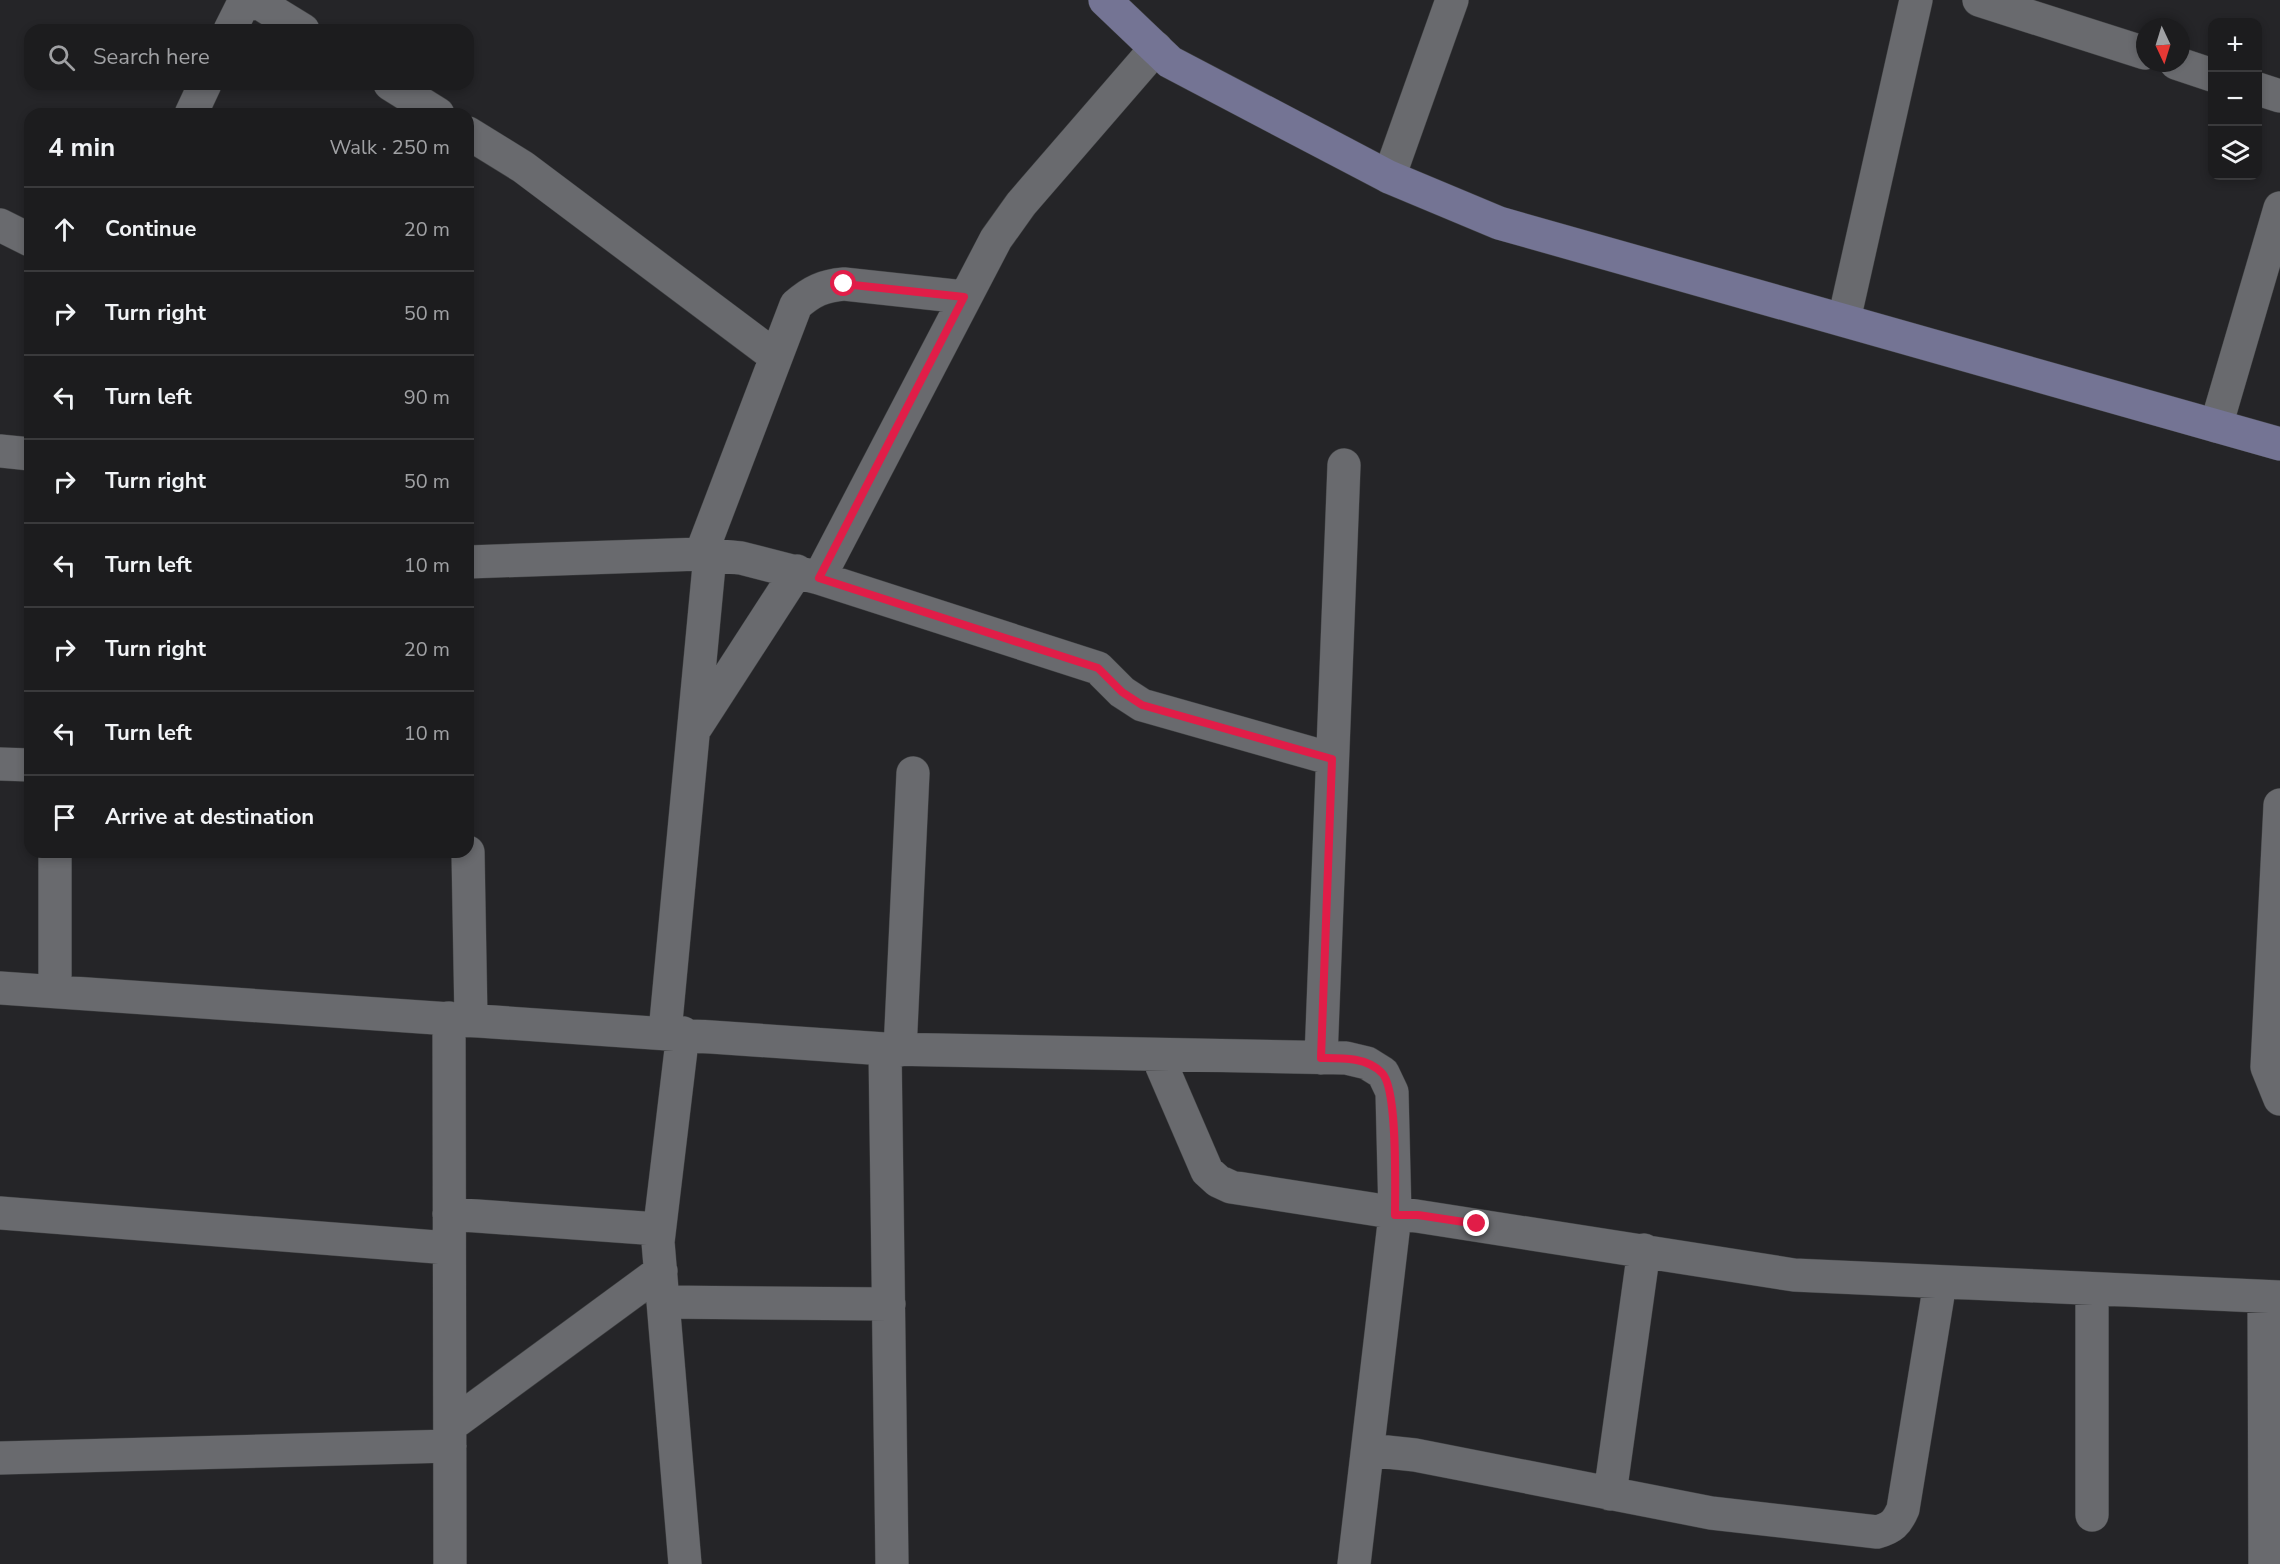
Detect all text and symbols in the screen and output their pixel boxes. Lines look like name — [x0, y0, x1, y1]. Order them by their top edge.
north arrow — [2136, 18, 2190, 72]
map controls — [2208, 18, 2262, 180]
button: + — [2208, 18, 2262, 72]
search box — [24, 24, 474, 90]
icon: search — [45, 41, 78, 74]
text: Search here — [93, 42, 210, 72]
button: − — [2208, 72, 2262, 126]
button: layers — [2208, 126, 2262, 180]
text: 4 min — [48, 130, 115, 165]
text: Walk · 250 m — [330, 134, 450, 161]
icon: ahead — [48, 213, 81, 246]
text: Continue — [105, 214, 196, 244]
text: 20 m — [404, 216, 450, 243]
route start — [830, 270, 856, 296]
icon: right — [48, 297, 81, 330]
text: Turn right — [105, 298, 206, 328]
text: 50 m — [404, 300, 450, 327]
icon: left — [48, 381, 81, 414]
text: Turn left — [105, 382, 192, 412]
text: 90 m — [404, 384, 450, 411]
icon: right — [48, 465, 81, 498]
text: Turn right — [105, 466, 206, 496]
text: 50 m — [404, 468, 450, 495]
icon: left — [48, 549, 81, 582]
text: Turn left — [105, 550, 192, 580]
text: 10 m — [404, 552, 450, 579]
icon: right — [48, 633, 81, 666]
text: Turn right — [105, 634, 206, 664]
text: 20 m — [404, 636, 450, 663]
icon: left — [48, 717, 81, 750]
text: Turn left — [105, 718, 192, 748]
text: 10 m — [404, 720, 450, 747]
icon: arrive — [48, 801, 81, 834]
text: Arrive at destination — [105, 802, 314, 832]
route end — [1463, 1210, 1489, 1236]

